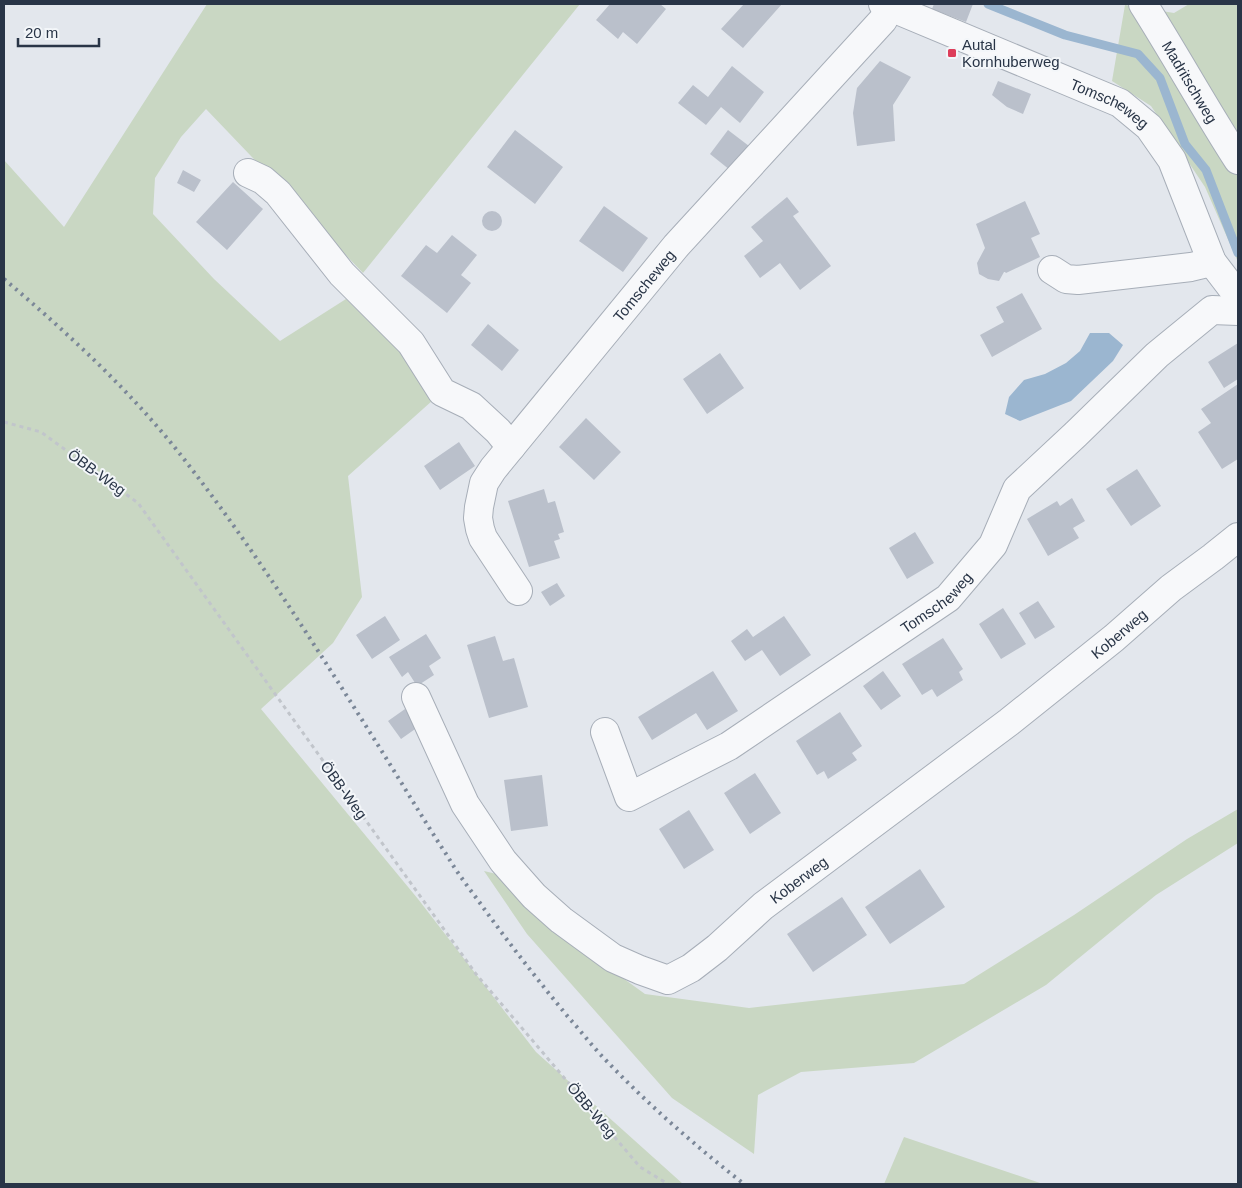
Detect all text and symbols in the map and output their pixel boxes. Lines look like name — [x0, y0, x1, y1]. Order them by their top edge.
scale bar — [18, 15, 99, 47]
text: 20 m — [25, 24, 58, 41]
place label: Autal Kornhuberweg — [962, 36, 1060, 70]
street label: Madritschweg — [1159, 38, 1221, 126]
marker: Autal Kornhuberweg — [946, 47, 958, 59]
street label: Tomscheweg — [1068, 75, 1152, 132]
street label: Tomscheweg — [609, 246, 678, 325]
street label: ÖBB-Weg — [65, 445, 129, 499]
street label: Tomscheweg — [897, 568, 975, 636]
street label: Koberweg — [1087, 605, 1150, 662]
street label: ÖBB-Weg — [317, 758, 371, 822]
street label: Koberweg — [766, 852, 831, 907]
street label: ÖBB-Weg — [564, 1079, 620, 1141]

